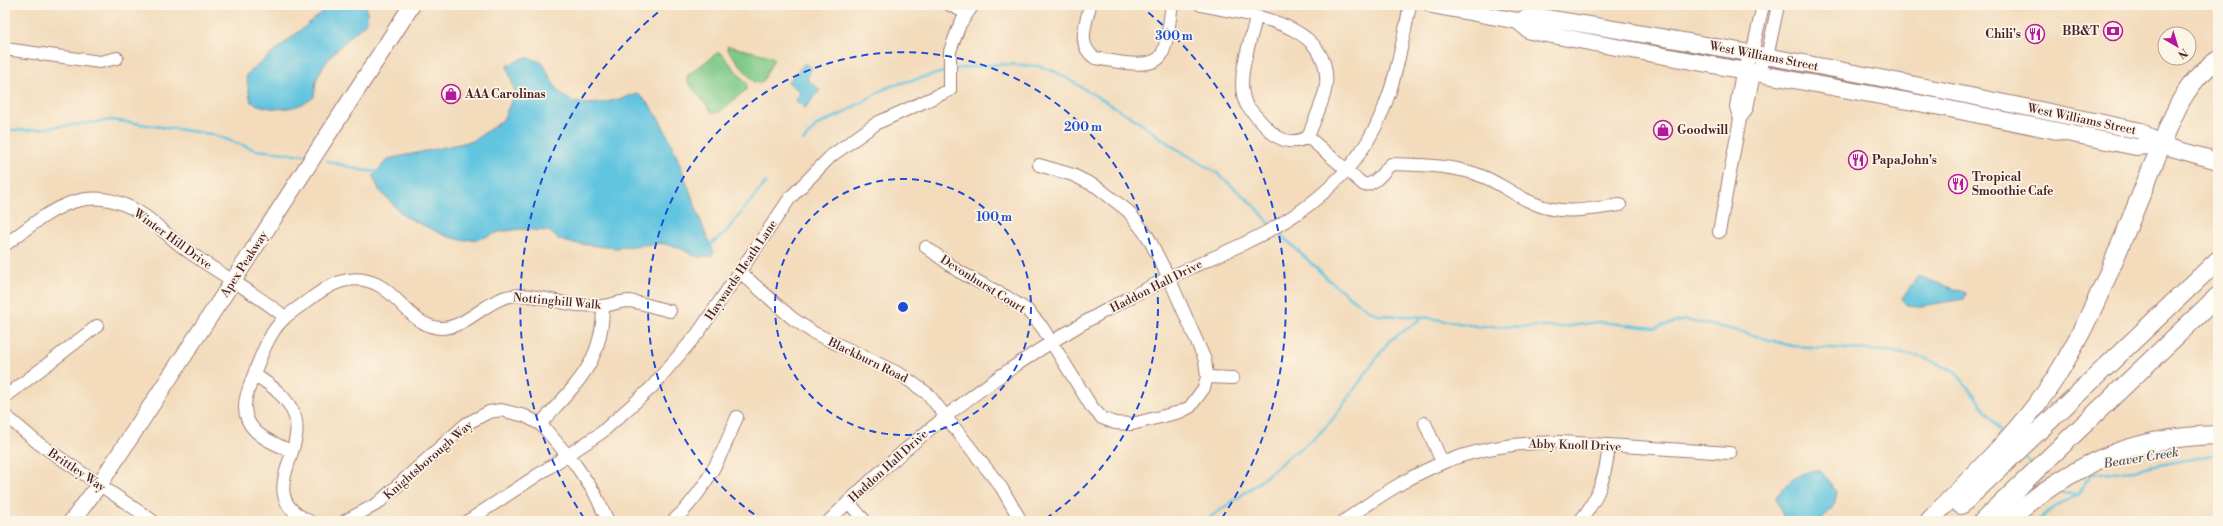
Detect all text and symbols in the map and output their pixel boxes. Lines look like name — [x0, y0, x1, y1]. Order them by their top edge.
bank icon: BB&T — [2102, 20, 2124, 42]
restaurant icon: Chili's — [2024, 23, 2046, 45]
place label: BB&T — [2062, 24, 2099, 39]
north arrow — [2157, 26, 2197, 66]
place label: Chili's — [1985, 27, 2021, 42]
text: 300 m — [1155, 29, 1193, 44]
street label: West Williams Street — [1707, 38, 1820, 75]
text: N — [2175, 45, 2190, 61]
shop icon: AAA Carolinas — [440, 83, 462, 105]
place label: AAA Carolinas — [464, 87, 546, 102]
street label: West Williams Street — [2025, 100, 2138, 138]
shop icon: Goodwill — [1652, 119, 1674, 141]
text: 200 m — [1064, 120, 1102, 135]
place label: Goodwill — [1677, 123, 1728, 138]
restaurant icon: Papa John's — [1847, 149, 1869, 171]
place label: Papa John's — [1872, 153, 1937, 168]
place label: Tropical Smoothie Cafe — [1972, 170, 2054, 199]
restaurant icon: Tropical Smoothie Cafe — [1947, 173, 1969, 195]
street label: Winter Hill Drive — [130, 205, 215, 273]
text: 100 m — [976, 210, 1012, 225]
street label: Haywards Heath Lane — [702, 217, 781, 324]
street label: Apex Peakway — [217, 228, 271, 301]
street label: Devonhurst Court — [937, 252, 1029, 317]
street label: Haddon Hall Drive — [1108, 257, 1205, 316]
street label: Nottinghill Walk — [512, 290, 602, 313]
centre of rings — [896, 300, 910, 314]
street label: Blackburn Road — [825, 334, 910, 386]
street label: Knightsborough Way — [381, 418, 476, 503]
street label: Haddon Hall Drive — [846, 427, 931, 506]
street label: Abby Knoll Drive — [1527, 436, 1622, 455]
water label: Beaver Creek — [2101, 444, 2180, 472]
street label: Brittley Way — [44, 445, 108, 495]

